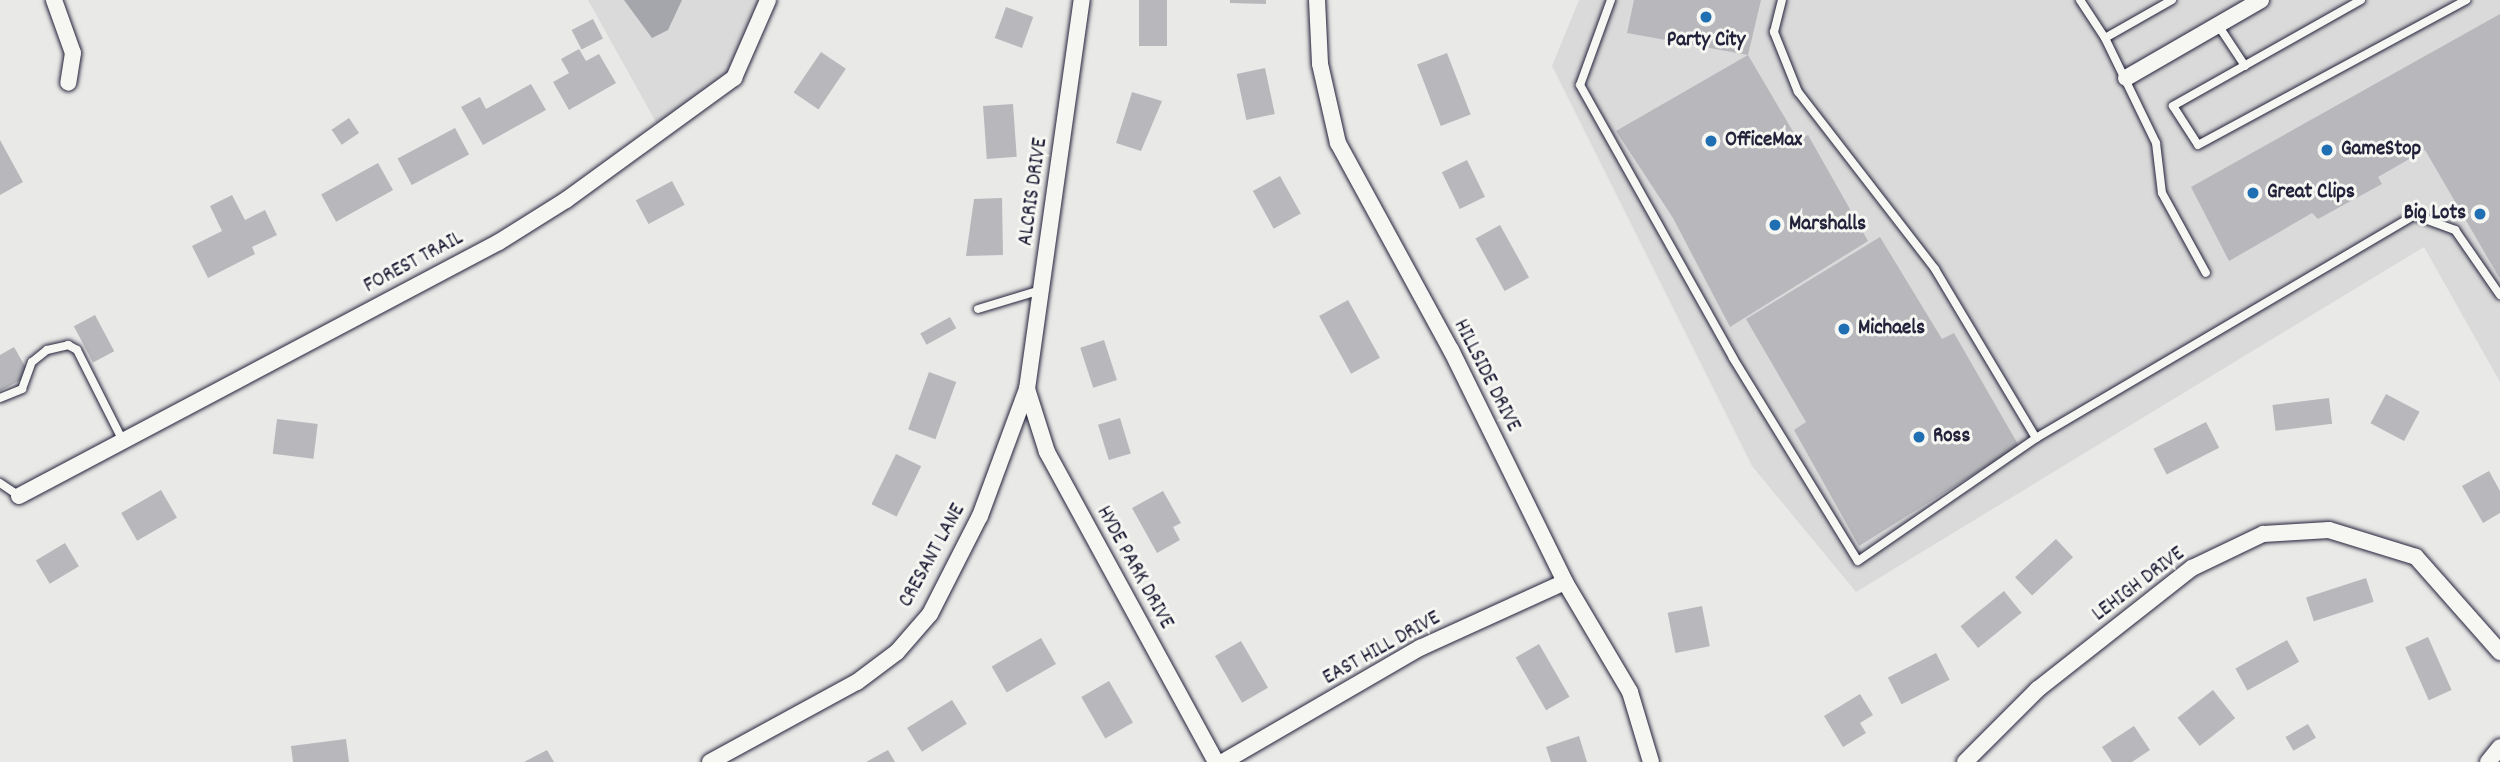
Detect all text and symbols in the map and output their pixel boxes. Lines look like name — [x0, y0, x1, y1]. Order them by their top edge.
marker: Party City — [1698, 9, 1714, 25]
place label: Party City — [1667, 28, 1745, 54]
place label: OfficeMax — [1725, 128, 1802, 154]
marker: OfficeMax — [1703, 133, 1719, 149]
street label: ALCRIS DRIVE — [1014, 137, 1054, 247]
place label: GameStop — [2341, 137, 2421, 163]
marker: GameStop — [2319, 142, 2335, 158]
place label: Great Clips — [2267, 180, 2355, 206]
marker: Great Clips — [2245, 185, 2261, 201]
place label: Big Lots — [2404, 201, 2466, 227]
marker: Big Lots — [2472, 206, 2488, 222]
place label: Marshalls — [1789, 212, 1866, 238]
marker: Marshalls — [1767, 217, 1783, 233]
street label: FOREST TRAIL — [360, 226, 468, 300]
street label: HILLSIDE DRIVE — [1447, 316, 1525, 436]
place label: Michaels — [1858, 316, 1925, 342]
marker: Michaels — [1836, 321, 1852, 337]
place label: Ross — [1933, 424, 1970, 450]
marker: Ross — [1911, 429, 1927, 445]
street label: CRESANT LANE — [894, 500, 972, 612]
street label: HYDE PARK DRIVE — [1090, 502, 1178, 634]
street label: LEHIGH DRIVE — [2088, 542, 2190, 628]
street label: EAST HILL DRIVE — [1319, 606, 1445, 692]

